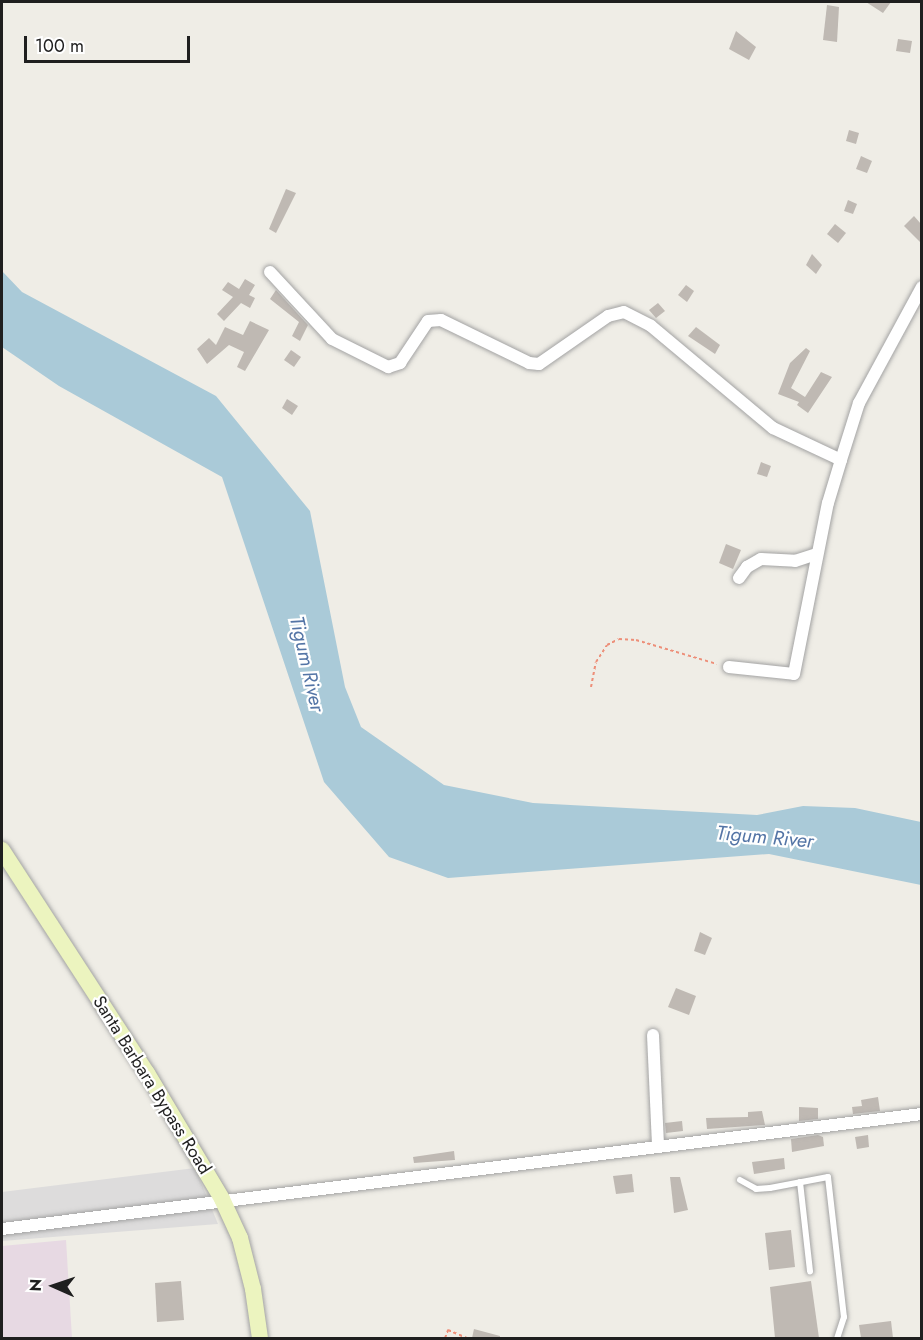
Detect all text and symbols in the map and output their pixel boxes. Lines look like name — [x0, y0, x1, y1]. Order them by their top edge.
scale bar — [27, 24, 194, 62]
text: 100 m — [35, 33, 84, 59]
water label: Tigum River — [284, 614, 330, 714]
water label: Tigum River — [716, 821, 814, 853]
street label: Santa Barbara Bypass Road — [88, 992, 216, 1178]
north arrow — [24, 1256, 84, 1316]
text: N — [24, 1278, 47, 1292]

